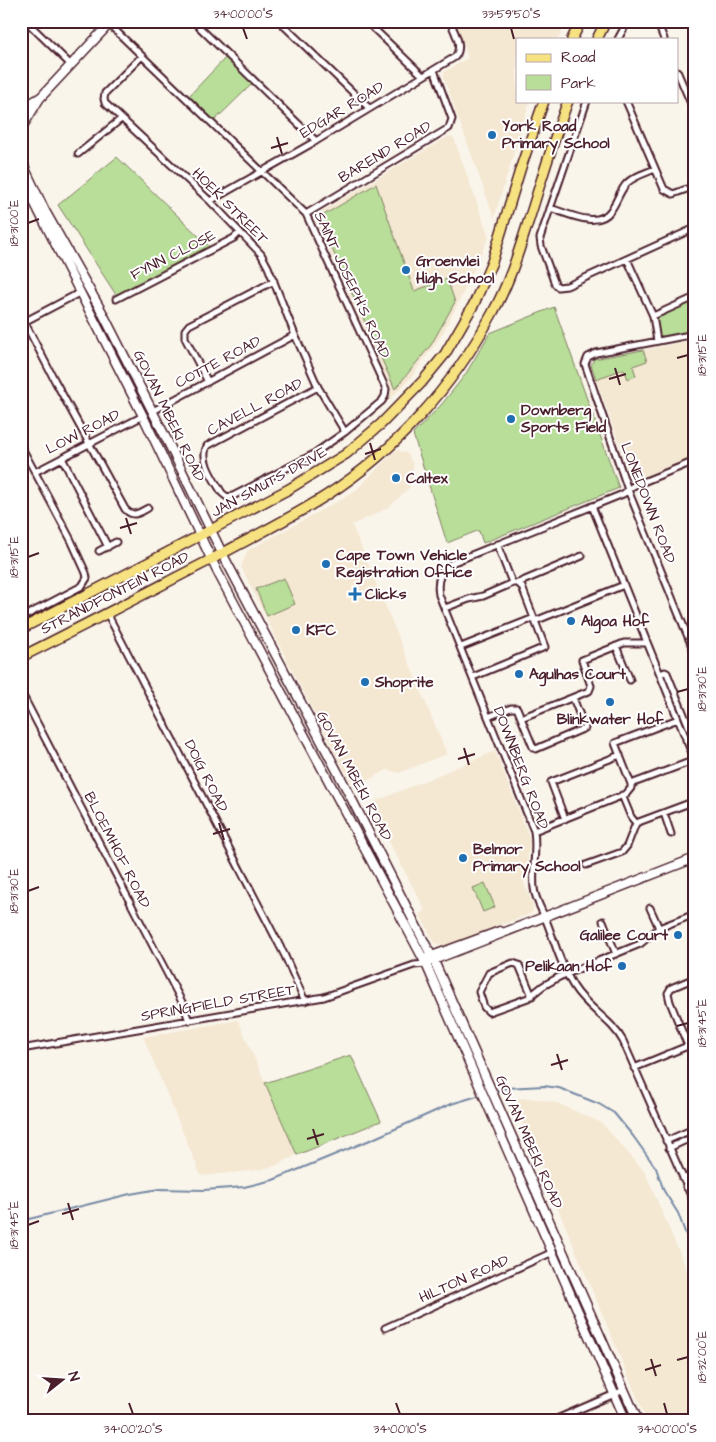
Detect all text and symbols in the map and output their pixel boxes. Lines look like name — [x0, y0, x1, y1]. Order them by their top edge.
text: 34°00'00"S — [213, 6, 273, 23]
text: 33°59'50"S — [482, 6, 541, 23]
legend — [516, 38, 678, 102]
text: Road — [561, 47, 596, 68]
text: Park — [561, 73, 596, 94]
street label: EDGAR ROAD — [296, 76, 389, 144]
street label: BAREND ROAD — [335, 116, 436, 188]
place label: York Road Primary School — [502, 116, 610, 155]
marker: York Road Primary School — [486, 129, 498, 141]
street label: HOEK STREET — [187, 163, 273, 249]
text: 18°31'00"E — [6, 200, 23, 246]
street label: SAINT JOSEPH'S ROAD — [309, 208, 395, 362]
street label: FYNN CLOSE — [127, 225, 219, 285]
place label: Groenvlei High School — [416, 251, 495, 291]
marker: Groenvlei High School — [400, 264, 412, 276]
street label: COTTE ROAD — [171, 330, 265, 393]
text: 18°31'15"E — [694, 334, 711, 376]
street label: GOVAN MBEKI ROAD — [128, 347, 210, 486]
street label: CAVELL ROAD — [204, 373, 307, 441]
place label: Downberg Sports Field — [520, 400, 606, 438]
street label: LOW ROAD — [42, 404, 124, 460]
marker: Downberg Sports Field — [505, 413, 517, 425]
street label: LONEDOWN ROAD — [615, 439, 681, 567]
street label: JAN SMUTS DRIVE — [207, 441, 331, 523]
place label: Caltex — [406, 468, 449, 489]
marker: Caltex — [390, 472, 402, 484]
text: 18°31'15"E — [6, 536, 23, 578]
place label: Cape Town Vehicle Registration Office — [336, 545, 472, 585]
street label: STRANDFONTEIN ROAD — [37, 546, 193, 640]
marker: Cape Town Vehicle Registration Office — [320, 558, 332, 570]
place label: Clicks — [365, 584, 407, 605]
marker: Clicks — [349, 588, 361, 600]
place label: Algoa Hof — [581, 611, 650, 634]
marker: Algoa Hof — [565, 615, 577, 627]
place label: KFC — [306, 620, 336, 641]
marker: KFC — [290, 624, 302, 636]
place label: Agulhas Court — [529, 664, 627, 687]
text: 18°31'30"E — [694, 666, 711, 712]
marker: Agulhas Court — [513, 668, 525, 680]
place label: Shoprite — [374, 672, 434, 693]
marker: Shoprite — [359, 676, 371, 688]
marker: Blinkwater Hof — [604, 696, 616, 708]
street label: DOWNBERG ROAD — [488, 704, 554, 833]
street label: GOVAN MBEKI ROAD — [311, 707, 397, 845]
place label: Blinkwater Hof — [557, 709, 664, 730]
street label: DOIG ROAD — [179, 736, 233, 816]
street label: BLOEMHOF ROAD — [79, 788, 156, 912]
place label: Belmor Primary School — [473, 839, 581, 878]
marker: Belmor Primary School — [457, 852, 469, 864]
text: 18°31'30"E — [6, 868, 23, 914]
place label: Galilee Court — [580, 925, 669, 946]
marker: Galilee Court — [672, 929, 684, 941]
place label: Pelikaan Hof — [525, 956, 613, 977]
marker: Pelikaan Hof — [616, 960, 628, 972]
street label: SPRINGFIELD STREET — [139, 979, 297, 1027]
text: 18°31'45"E — [694, 999, 711, 1047]
street label: GOVAN MBEKI ROAD — [490, 1072, 568, 1212]
text: 18°31'45"E — [6, 1201, 23, 1249]
street label: HILTON ROAD — [416, 1250, 513, 1308]
text: 18°32'00"E — [694, 1331, 711, 1383]
north arrow — [38, 1354, 88, 1404]
text: N — [63, 1369, 84, 1384]
text: 34°00'20"S — [104, 1421, 163, 1438]
text: 34°00'10"S — [373, 1421, 427, 1438]
text: 34°00'00"S — [637, 1421, 697, 1438]

